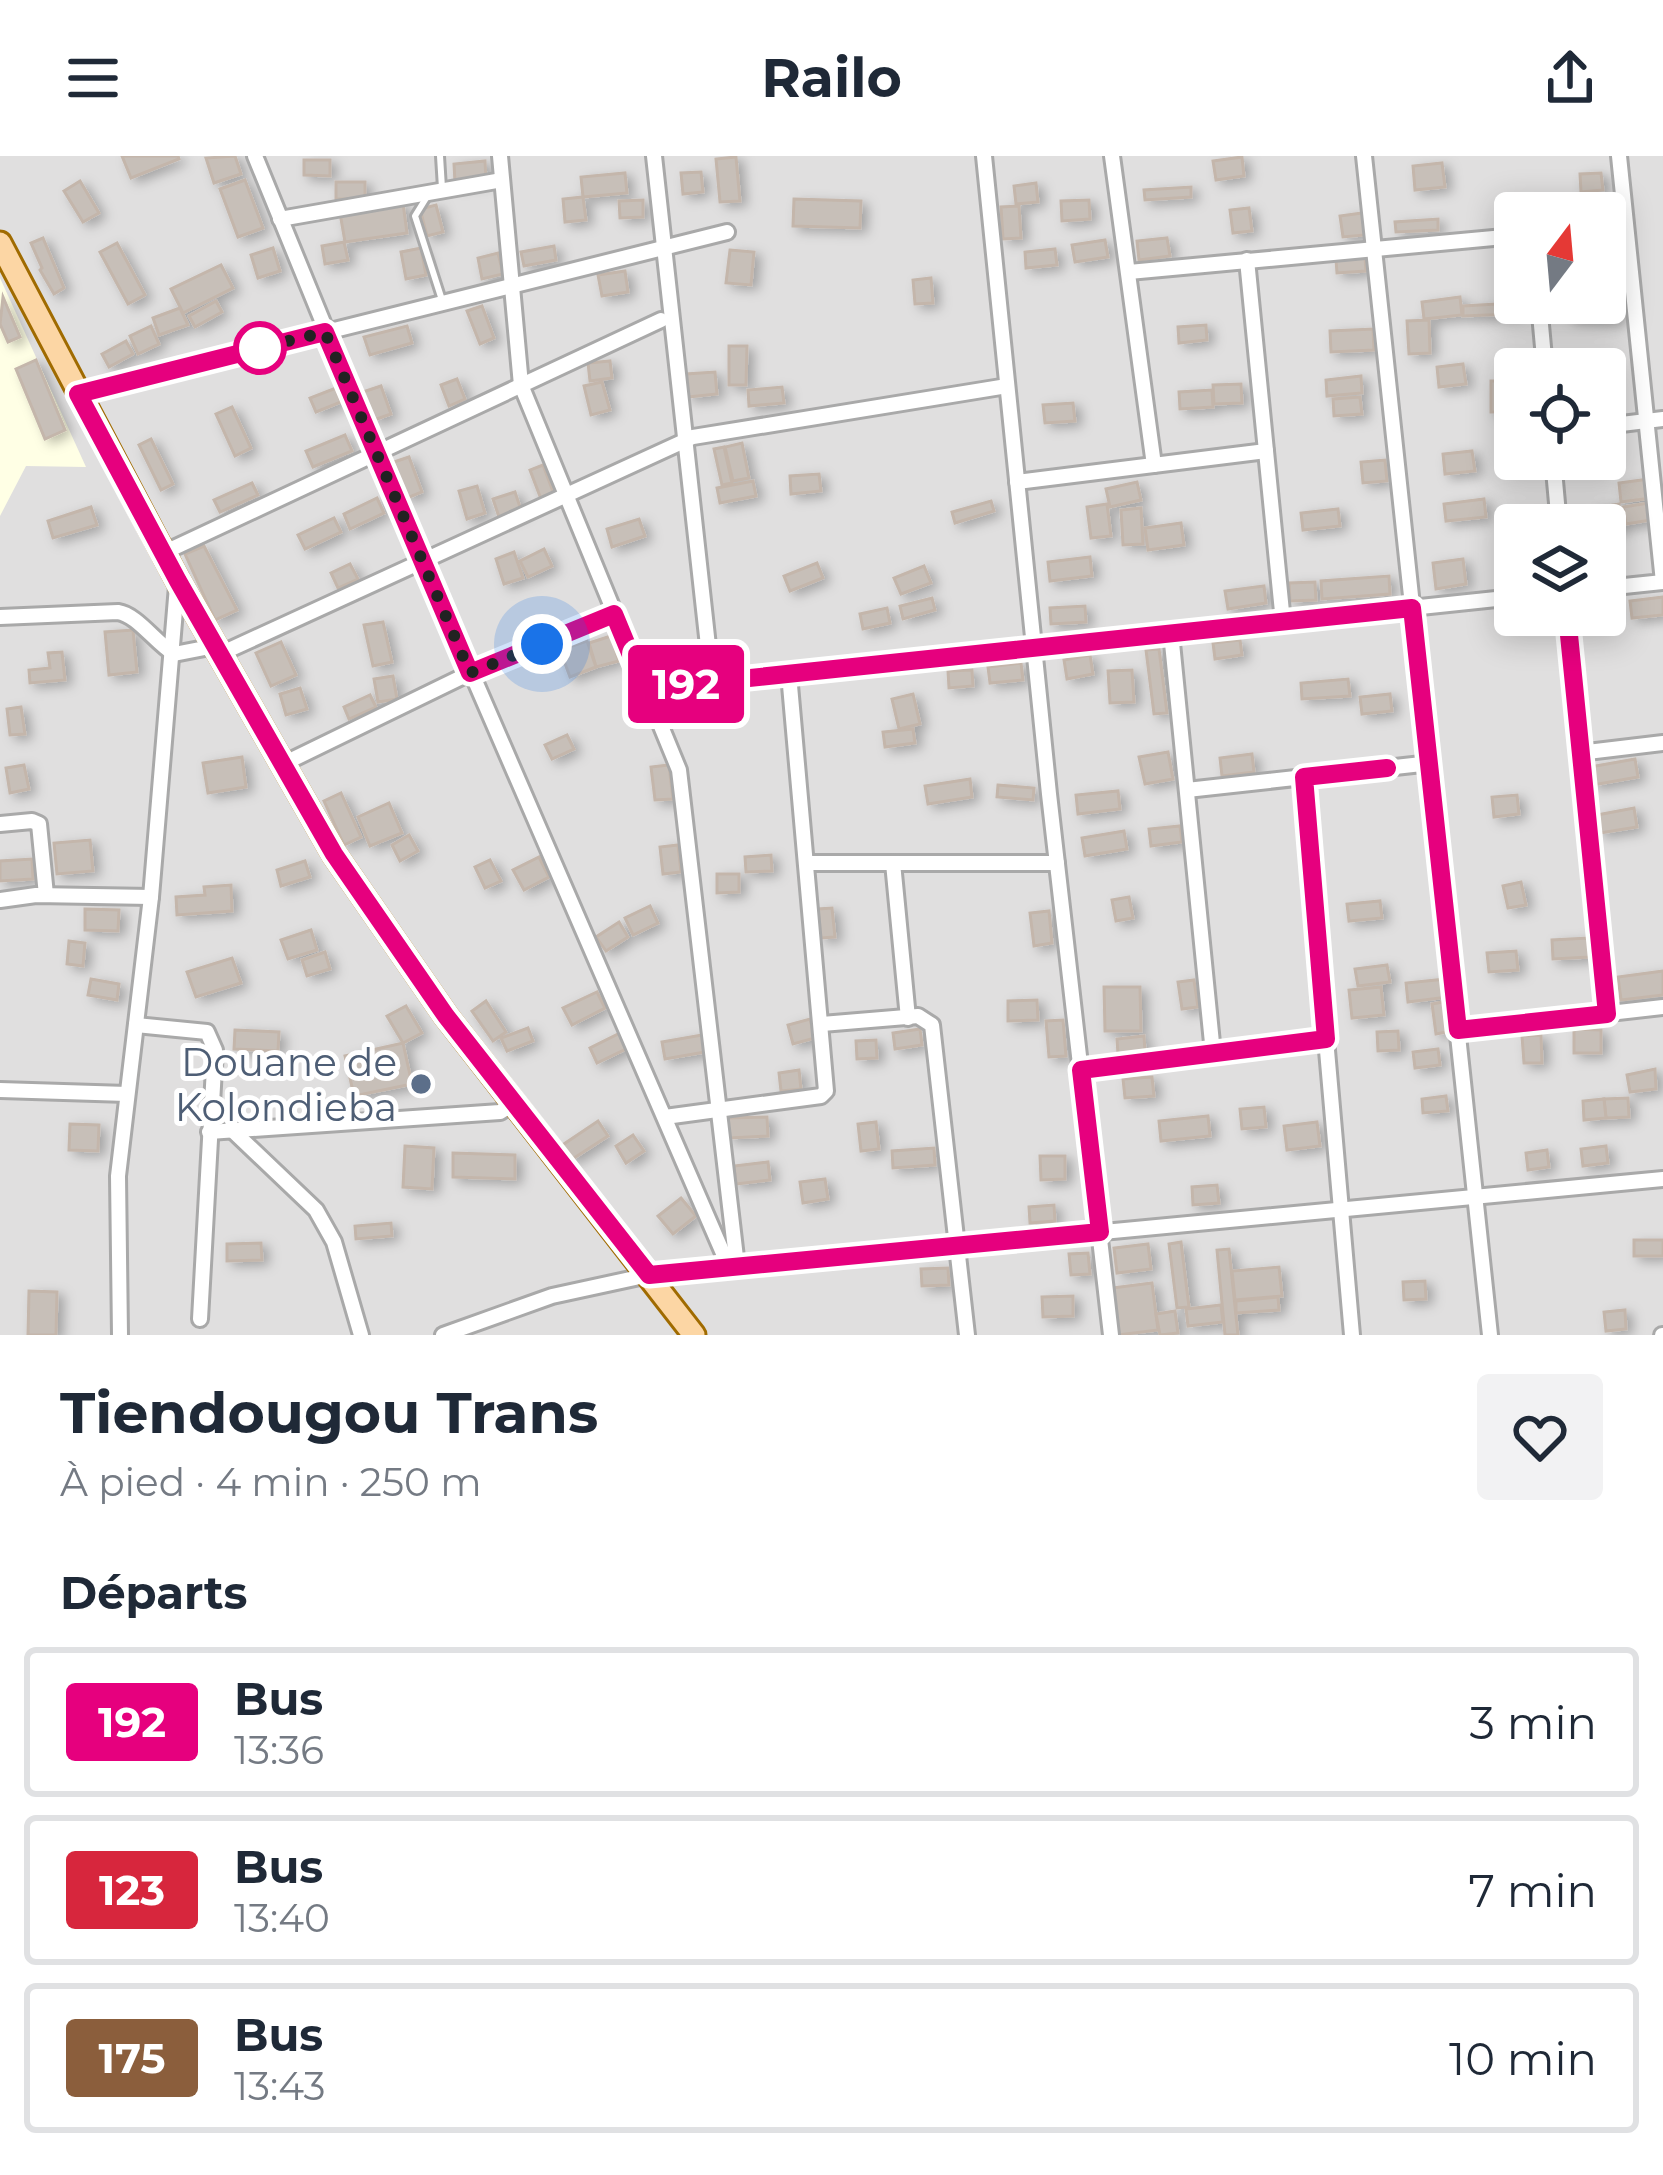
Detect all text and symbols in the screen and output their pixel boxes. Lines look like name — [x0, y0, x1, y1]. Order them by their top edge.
icon: menu — [60, 45, 126, 111]
text: Railo — [761, 45, 902, 111]
icon: share — [1537, 45, 1603, 111]
north arrow — [1494, 192, 1626, 324]
map controls — [1494, 192, 1626, 636]
unlabelled marker — [235, 323, 285, 373]
button: locate — [1494, 348, 1626, 480]
button: layers — [1494, 504, 1626, 636]
your location — [512, 614, 572, 674]
line badge: 192 — [617, 645, 755, 723]
text: 192 — [652, 658, 720, 710]
place label: Douane de Kolondieba — [175, 1038, 397, 1131]
marker: Douane de Kolondieba — [408, 1071, 434, 1097]
button: heart — [1477, 1374, 1603, 1500]
text: Tiendougou Trans — [60, 1378, 598, 1447]
text: À pied · 4 min · 250 m — [60, 1458, 482, 1506]
text: Départs — [60, 1565, 248, 1620]
text: Bus — [234, 1671, 323, 1726]
text: 3 min — [1470, 1695, 1597, 1750]
text: 192 — [98, 1696, 166, 1748]
text: 13:36 — [234, 1726, 324, 1774]
text: Bus — [234, 1839, 323, 1894]
text: 7 min — [1468, 1863, 1597, 1918]
text: 123 — [99, 1864, 165, 1916]
text: 13:40 — [234, 1894, 330, 1942]
text: Bus — [234, 2007, 323, 2062]
text: 10 min — [1449, 2031, 1597, 2086]
text: 175 — [99, 2032, 165, 2084]
text: 13:43 — [234, 2062, 326, 2110]

